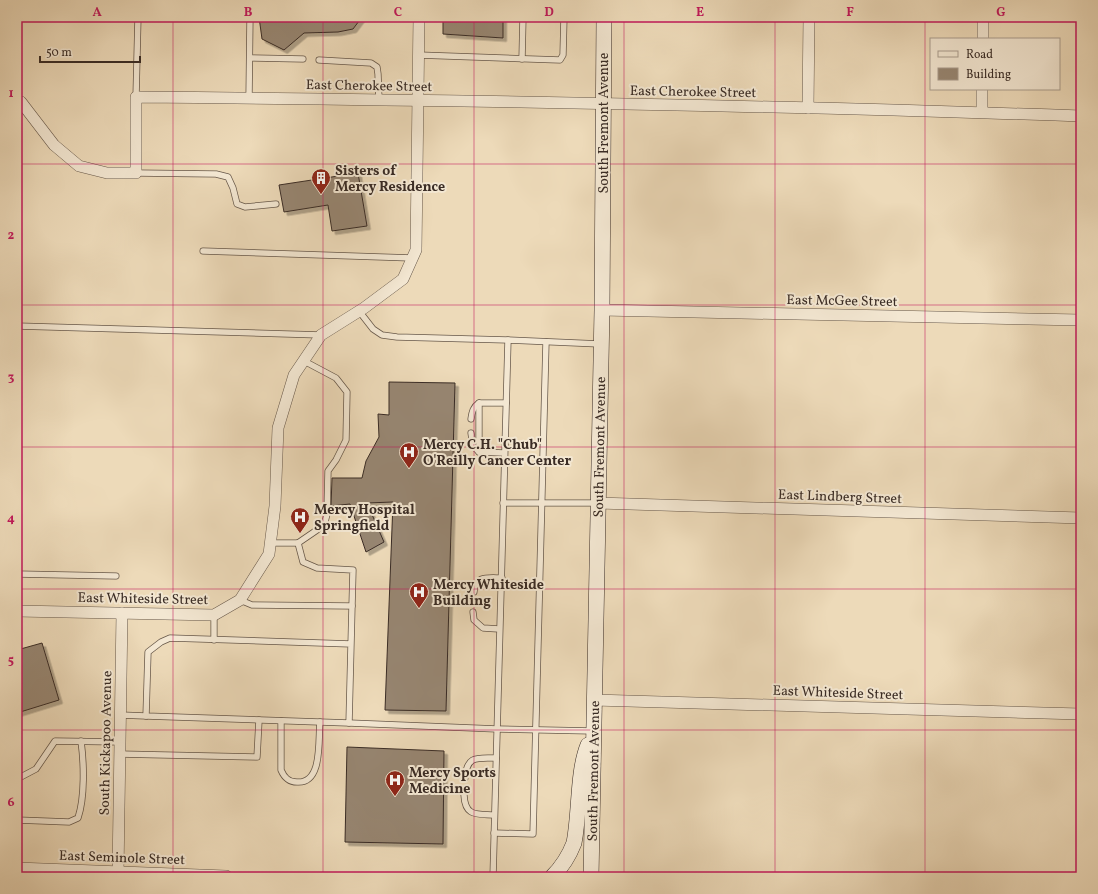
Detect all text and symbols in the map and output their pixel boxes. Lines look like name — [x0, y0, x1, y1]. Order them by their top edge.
text: A — [92, 4, 102, 22]
text: B — [244, 4, 253, 22]
text: C — [394, 4, 402, 22]
text: D — [544, 4, 554, 22]
text: E — [696, 4, 704, 22]
text: F — [846, 4, 854, 22]
text: G — [996, 4, 1006, 22]
scale bar — [40, 38, 140, 64]
legend — [930, 38, 1060, 90]
text: 50 m — [46, 45, 72, 61]
text: Road — [966, 47, 993, 63]
street label: South Fremont Avenue — [595, 52, 614, 193]
text: Building — [966, 67, 1011, 83]
street label: East Cherokee Street — [306, 76, 433, 97]
street label: East Cherokee Street — [630, 82, 757, 103]
text: 1 — [8, 85, 14, 103]
place label: Sisters of Mercy Residence — [335, 162, 445, 197]
building icon: Sisters of Mercy Residence — [310, 167, 332, 195]
text: 2 — [8, 227, 15, 245]
street label: East McGee Street — [786, 291, 898, 312]
text: 3 — [8, 369, 15, 387]
street label: South Fremont Avenue — [590, 376, 611, 518]
place label: Mercy C.H. "Chub" O'Reilly Cancer Center — [423, 436, 571, 471]
hospital icon: Mercy C.H. "Chub" O'Reilly Cancer Center — [398, 441, 420, 469]
street label: East Lindberg Street — [778, 486, 902, 509]
place label: Mercy Hospital Springfield — [314, 501, 415, 536]
hospital icon: Mercy Hospital Springfield — [289, 506, 311, 534]
text: 4 — [7, 510, 15, 528]
place label: Mercy Whiteside Building — [433, 576, 544, 611]
hospital icon: Mercy Whiteside Building — [408, 581, 430, 609]
street label: East Whiteside Street — [77, 589, 209, 610]
text: 5 — [8, 652, 14, 670]
street label: South Kickapoo Avenue — [96, 670, 117, 816]
street label: East Whiteside Street — [772, 682, 904, 705]
street label: South Fremont Avenue — [584, 700, 605, 842]
place label: Mercy Sports Medicine — [409, 764, 496, 799]
hospital icon: Mercy Sports Medicine — [384, 769, 406, 797]
text: 6 — [7, 794, 15, 812]
street label: East Seminole Street — [59, 847, 185, 870]

